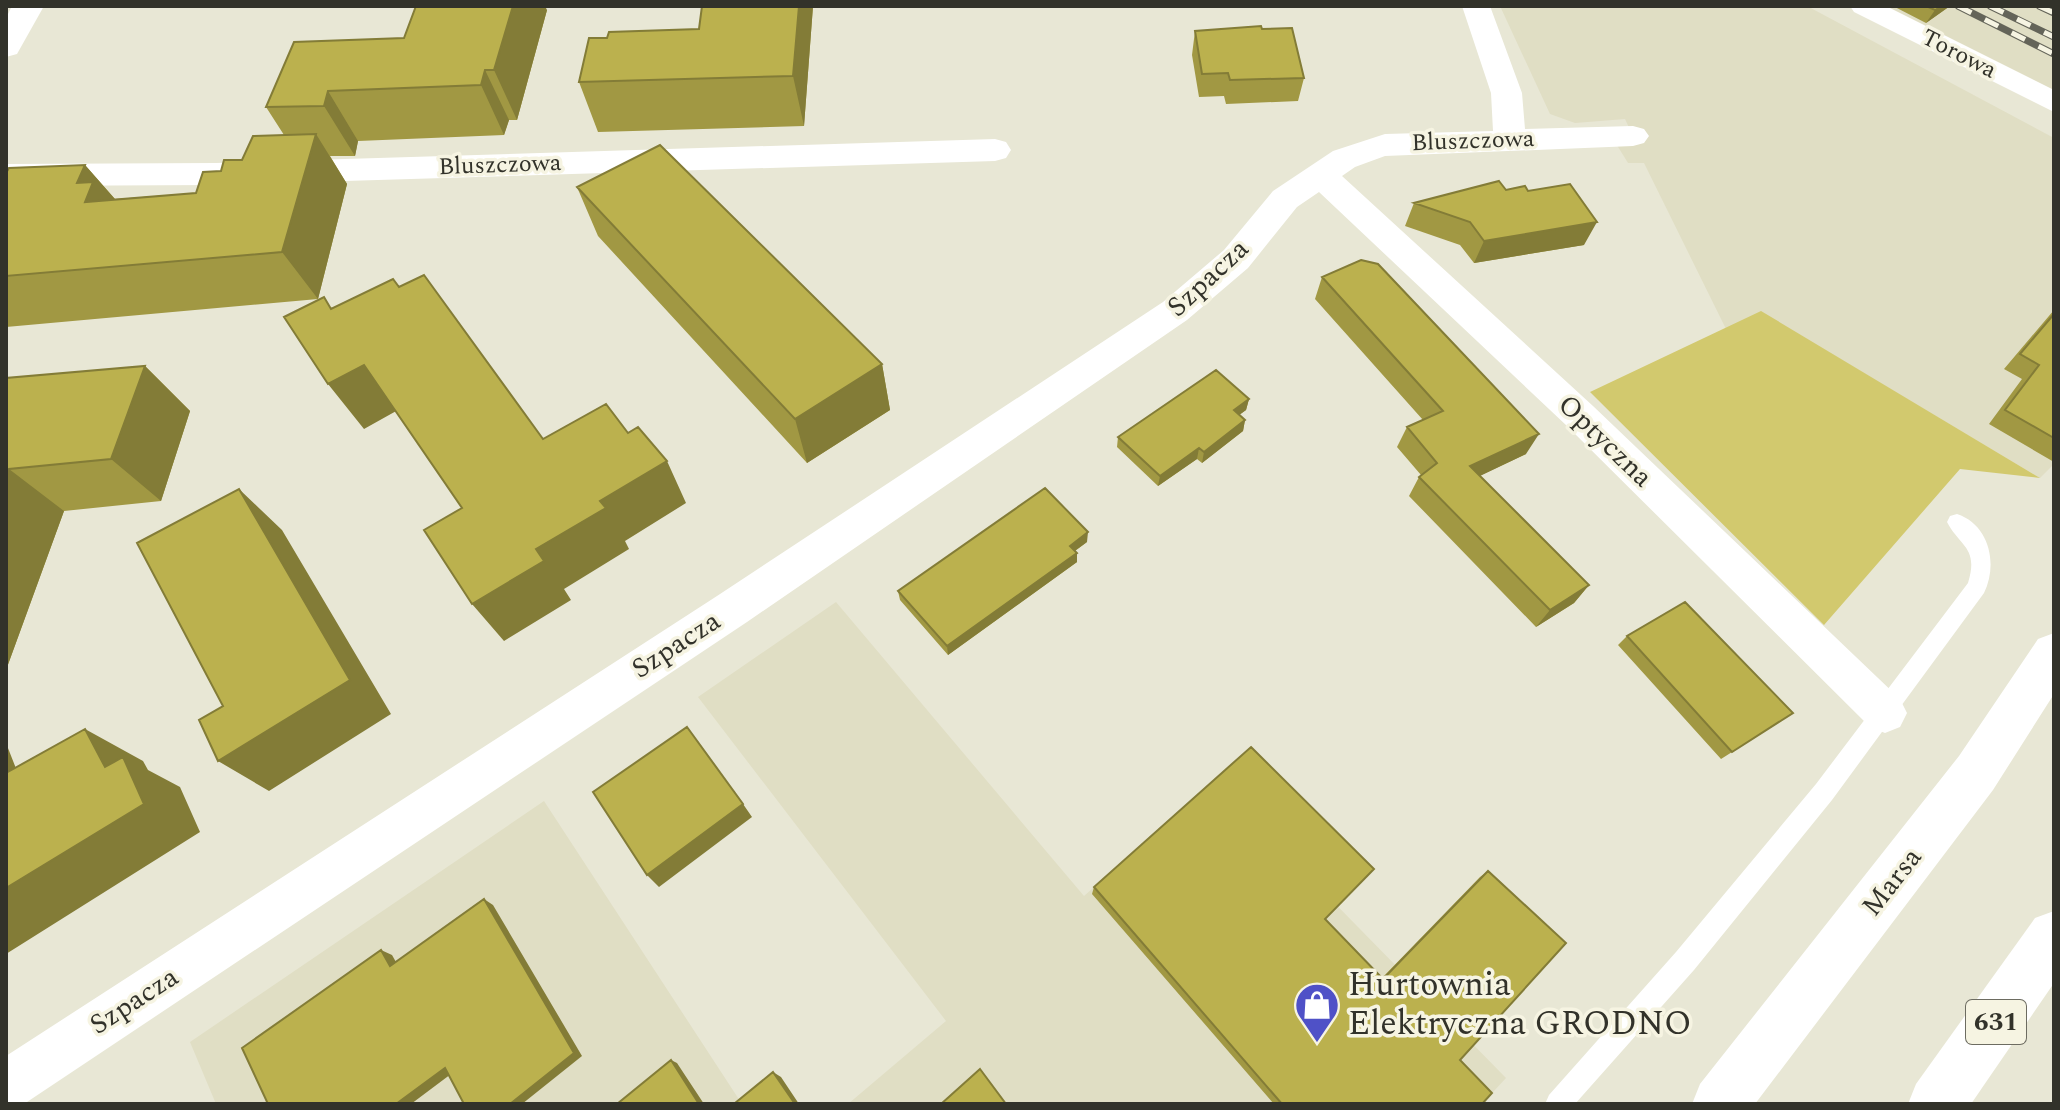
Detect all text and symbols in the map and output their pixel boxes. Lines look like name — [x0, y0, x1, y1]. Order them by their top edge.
street label: Torowa — [1915, 20, 2003, 88]
street label: Bluszczowa — [1411, 121, 1535, 161]
street label: Bluszczowa — [438, 145, 562, 185]
street label: Szpacza — [1157, 228, 1259, 327]
street label: Optyczna — [1547, 384, 1663, 498]
street label: Szpacza — [623, 600, 729, 690]
street label: Marsa — [1851, 838, 1933, 926]
street label: Szpacza — [81, 956, 187, 1046]
place label: Hurtownia Elektryczna GRODNO — [1348, 959, 1692, 1050]
shop icon: Hurtownia Elektryczna GRODNO — [1293, 981, 1341, 1044]
road number: 631 — [1966, 1000, 2026, 1044]

